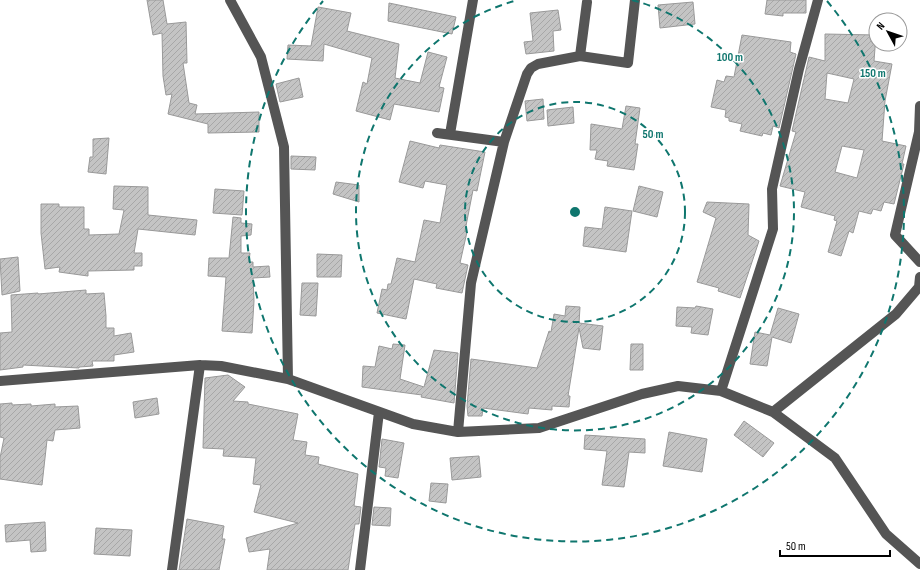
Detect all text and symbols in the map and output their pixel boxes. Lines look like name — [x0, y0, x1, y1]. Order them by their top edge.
north arrow — [868, 12, 908, 52]
text: N — [874, 19, 888, 32]
text: 100 m — [717, 50, 743, 65]
text: 150 m — [860, 66, 886, 81]
text: 50 m — [643, 127, 663, 142]
centre of rings — [568, 205, 582, 219]
scale bar — [780, 532, 890, 558]
text: 50 m — [786, 539, 806, 554]

